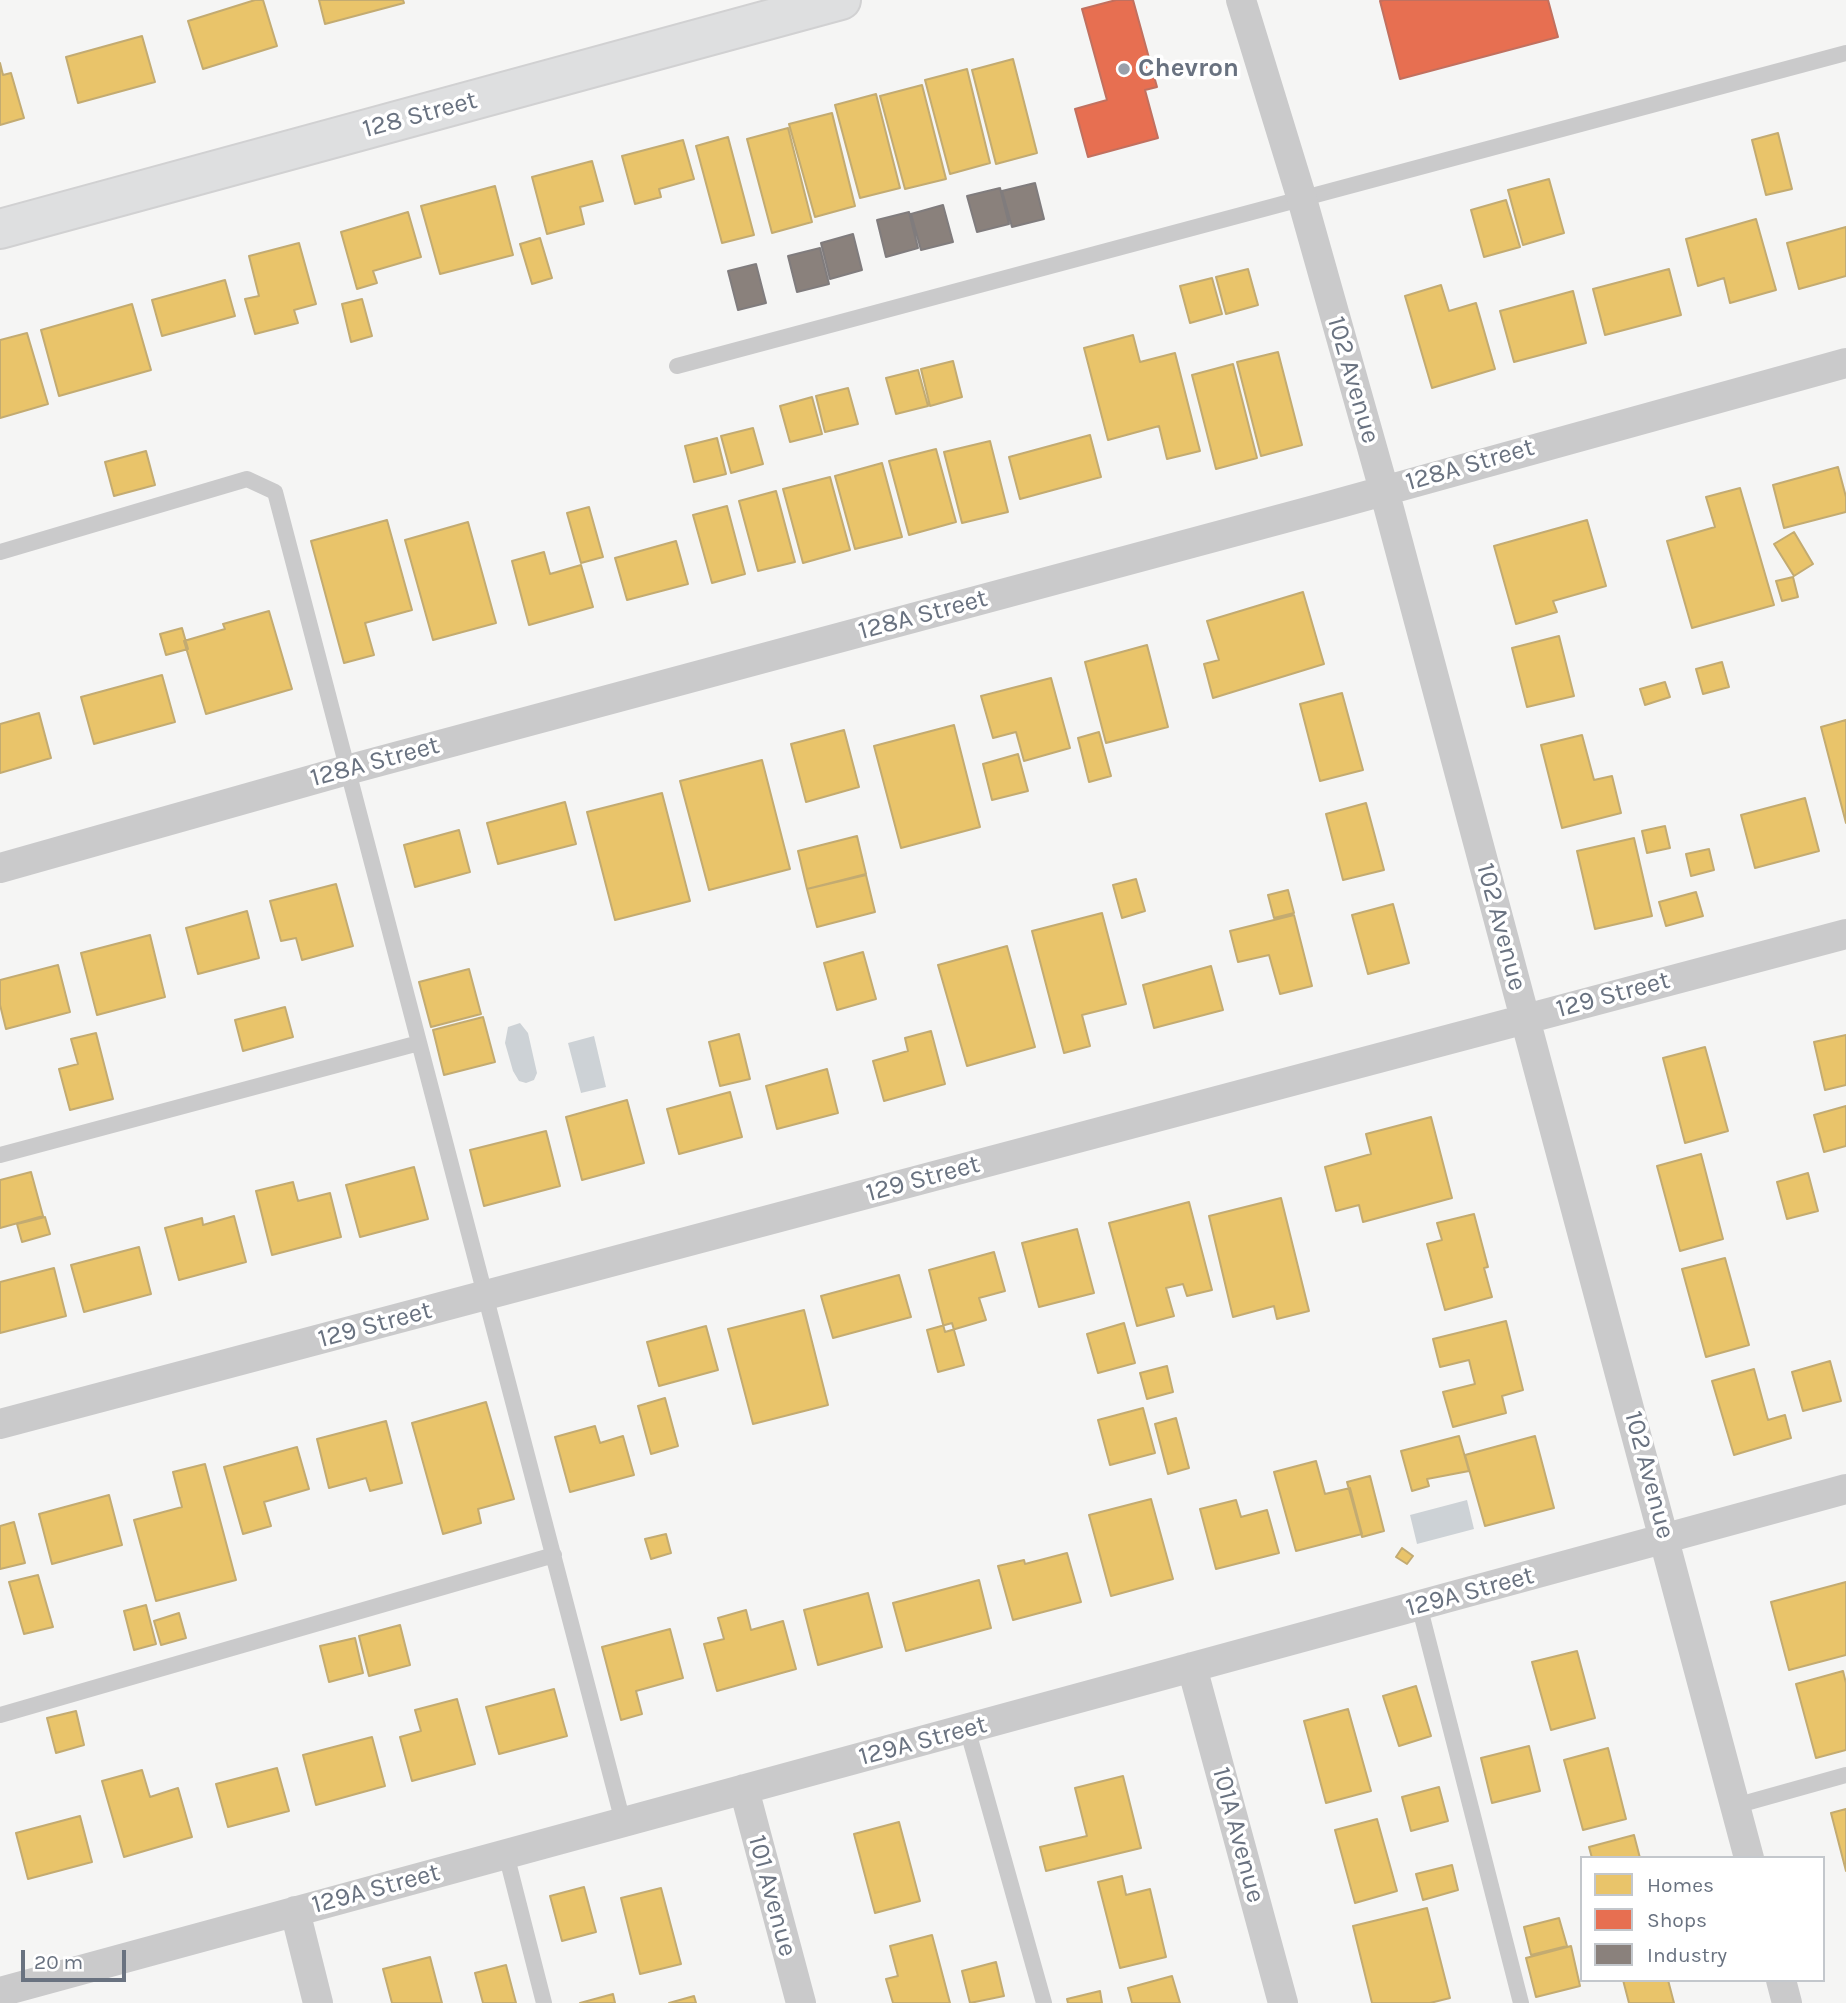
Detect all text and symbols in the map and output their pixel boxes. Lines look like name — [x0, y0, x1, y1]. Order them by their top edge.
place label: Chevron — [1138, 53, 1239, 85]
marker: Chevron — [1116, 61, 1132, 77]
street label: 128 Street — [359, 85, 481, 145]
street label: 102 Avenue — [1320, 313, 1386, 447]
street label: 128A Street — [1402, 432, 1538, 498]
street label: 128A Street — [855, 583, 991, 647]
street label: 128A Street — [307, 730, 443, 794]
street label: 102 Avenue — [1469, 860, 1533, 994]
street label: 129 Street — [1553, 965, 1673, 1025]
street label: 129 Street — [863, 1149, 983, 1209]
street label: 129 Street — [315, 1295, 435, 1355]
street label: 102 Avenue — [1617, 1408, 1681, 1542]
street label: 129A Street — [1403, 1560, 1537, 1624]
street label: 129A Street — [856, 1709, 990, 1773]
street label: 101A Avenue — [1205, 1764, 1271, 1906]
street label: 101 Avenue — [741, 1832, 803, 1960]
legend — [1580, 1856, 1825, 1982]
street label: 129A Street — [309, 1857, 443, 1921]
text: Homes — [1647, 1873, 1714, 1897]
text: Shops — [1647, 1908, 1707, 1932]
scale bar — [24, 1937, 130, 1981]
text: Industry — [1647, 1943, 1727, 1967]
text: 20 m — [34, 1950, 83, 1974]

